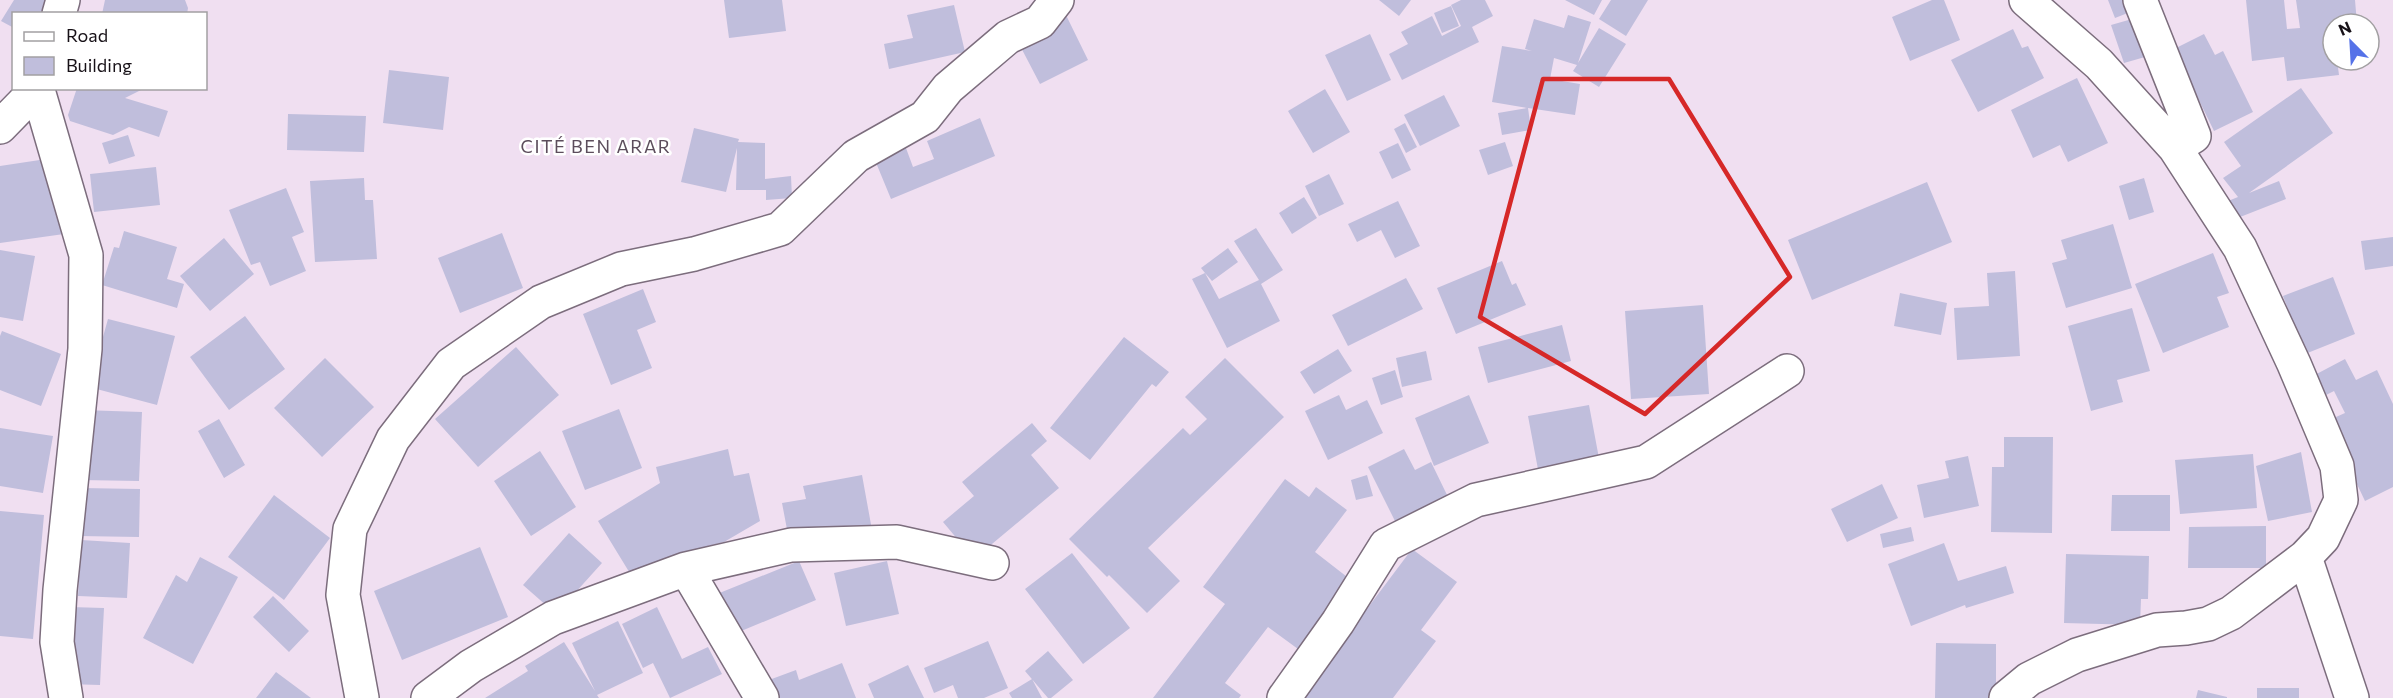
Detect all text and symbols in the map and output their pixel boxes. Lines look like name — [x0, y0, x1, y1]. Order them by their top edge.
legend — [12, 12, 207, 90]
north arrow — [2321, 12, 2381, 72]
text: N — [2335, 17, 2354, 39]
text: Road — [66, 24, 108, 46]
text: Building — [66, 54, 132, 76]
district label: CITÉ BEN ARAR — [521, 135, 671, 157]

